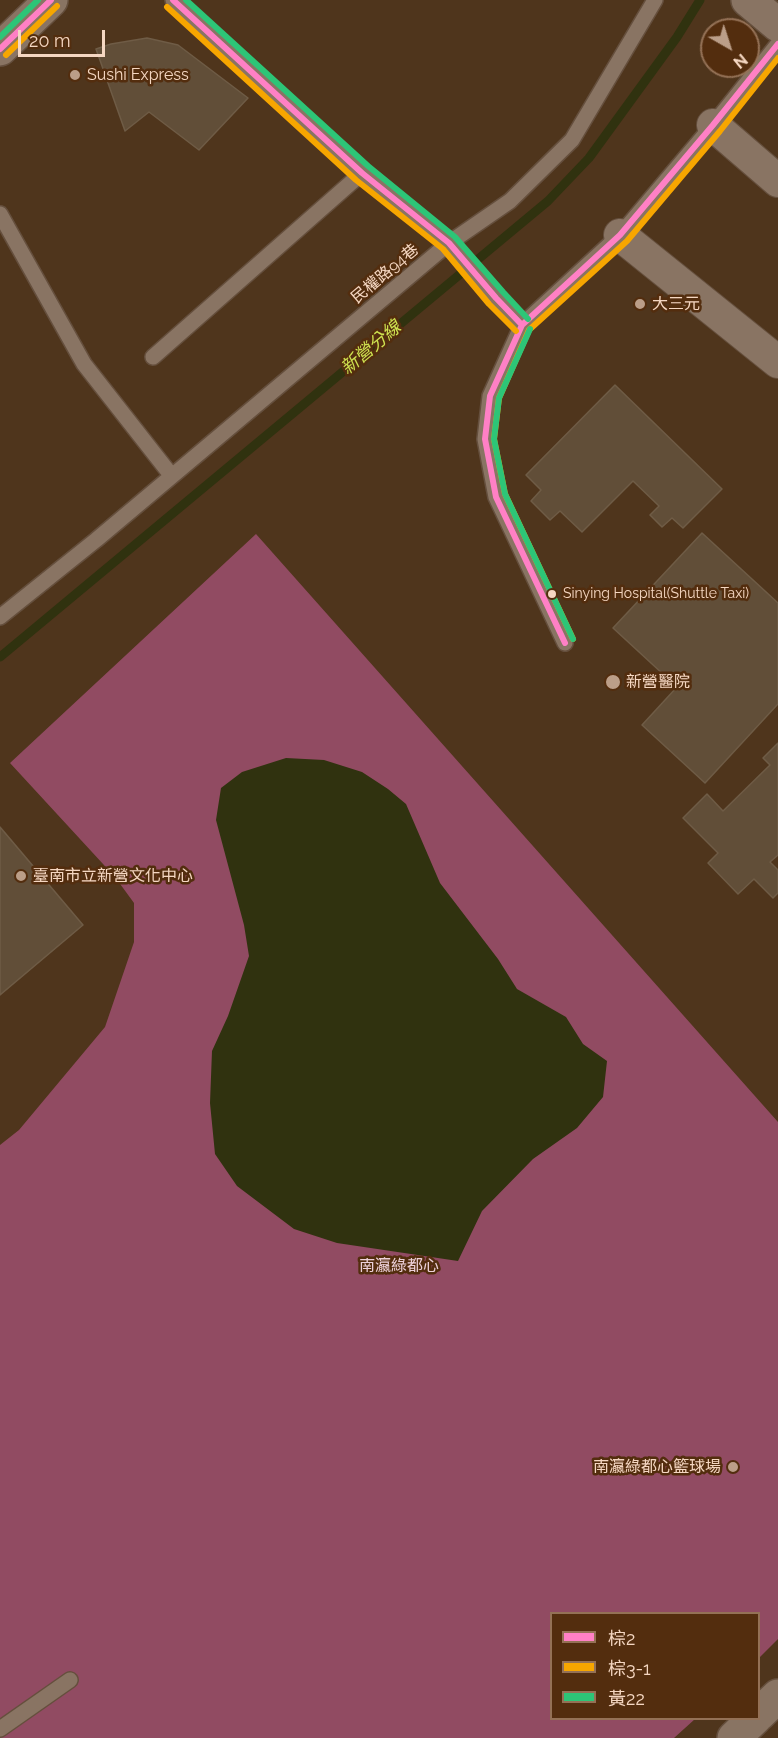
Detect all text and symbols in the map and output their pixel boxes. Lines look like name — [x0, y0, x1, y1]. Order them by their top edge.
scale bar — [21, 18, 108, 56]
north arrow — [700, 18, 760, 78]
text: 20 m — [29, 30, 71, 51]
text: N — [730, 50, 751, 72]
place label: Sushi Express — [87, 65, 189, 85]
marker: Sushi Express — [68, 68, 82, 82]
street label: 民權路94巷 — [347, 240, 423, 308]
place label: 大三元 — [652, 294, 700, 314]
marker: 大三元 — [633, 297, 647, 311]
water label: 新營分線 — [336, 317, 406, 379]
place label: Sinying Hospital(Shuttle Taxi) — [563, 586, 749, 602]
marker: Sinying Hospital(Shuttle Taxi) — [546, 588, 558, 600]
place label: 新營醫院 — [626, 672, 690, 692]
marker: 新營醫院 — [604, 673, 622, 691]
place label: 臺南市立新營文化中心 — [33, 866, 193, 886]
marker: 臺南市立新營文化中心 — [14, 869, 28, 883]
park label: 南瀛綠都心 — [359, 1256, 439, 1276]
place label: 南瀛綠都心籃球場 — [593, 1457, 721, 1477]
marker: 南瀛綠都心籃球場 — [726, 1460, 740, 1474]
legend — [550, 1612, 760, 1720]
text: 棕2 — [608, 1628, 635, 1649]
text: 棕3-1 — [608, 1658, 651, 1679]
text: 黃22 — [608, 1688, 645, 1709]

